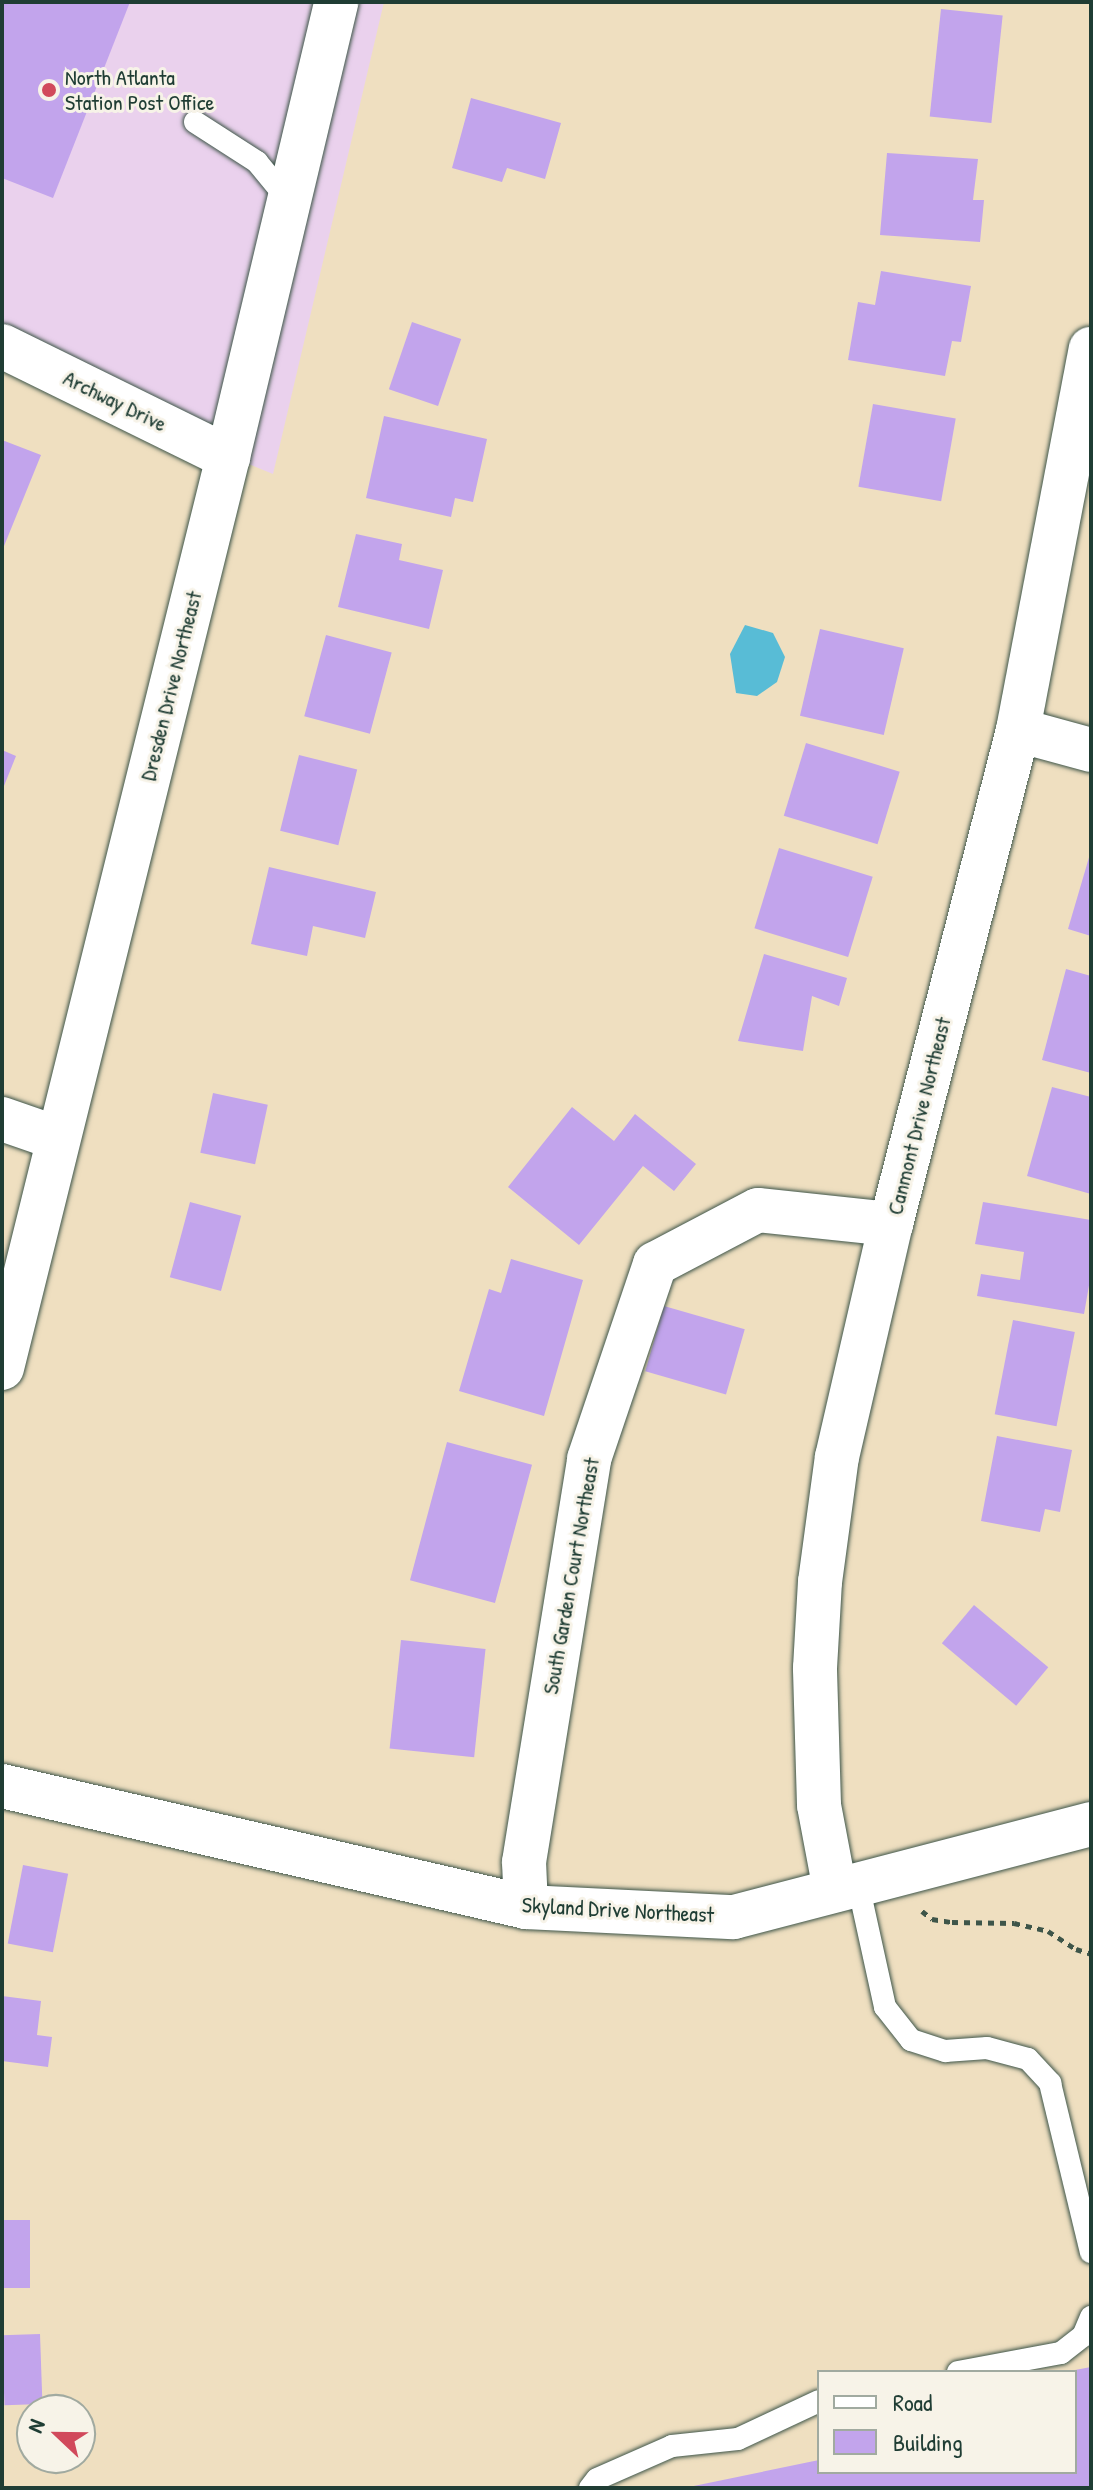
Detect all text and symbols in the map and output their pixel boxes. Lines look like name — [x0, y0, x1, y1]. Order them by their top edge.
place label: North Atlanta Station Post Office — [65, 64, 214, 116]
marker: North Atlanta Station Post Office — [40, 81, 58, 99]
street label: Archway Drive — [59, 365, 171, 437]
street label: Dresden Drive Northeast — [135, 589, 207, 783]
street label: Canmont Drive Northeast — [882, 1014, 956, 1218]
street label: South Garden Court Northeast — [537, 1456, 605, 1696]
street label: Skyland Drive Northeast — [521, 1892, 715, 1928]
legend — [817, 2370, 1077, 2474]
text: Road — [893, 2386, 932, 2418]
north arrow — [16, 2394, 96, 2474]
text: N — [19, 2415, 52, 2437]
text: Building — [893, 2426, 963, 2458]

